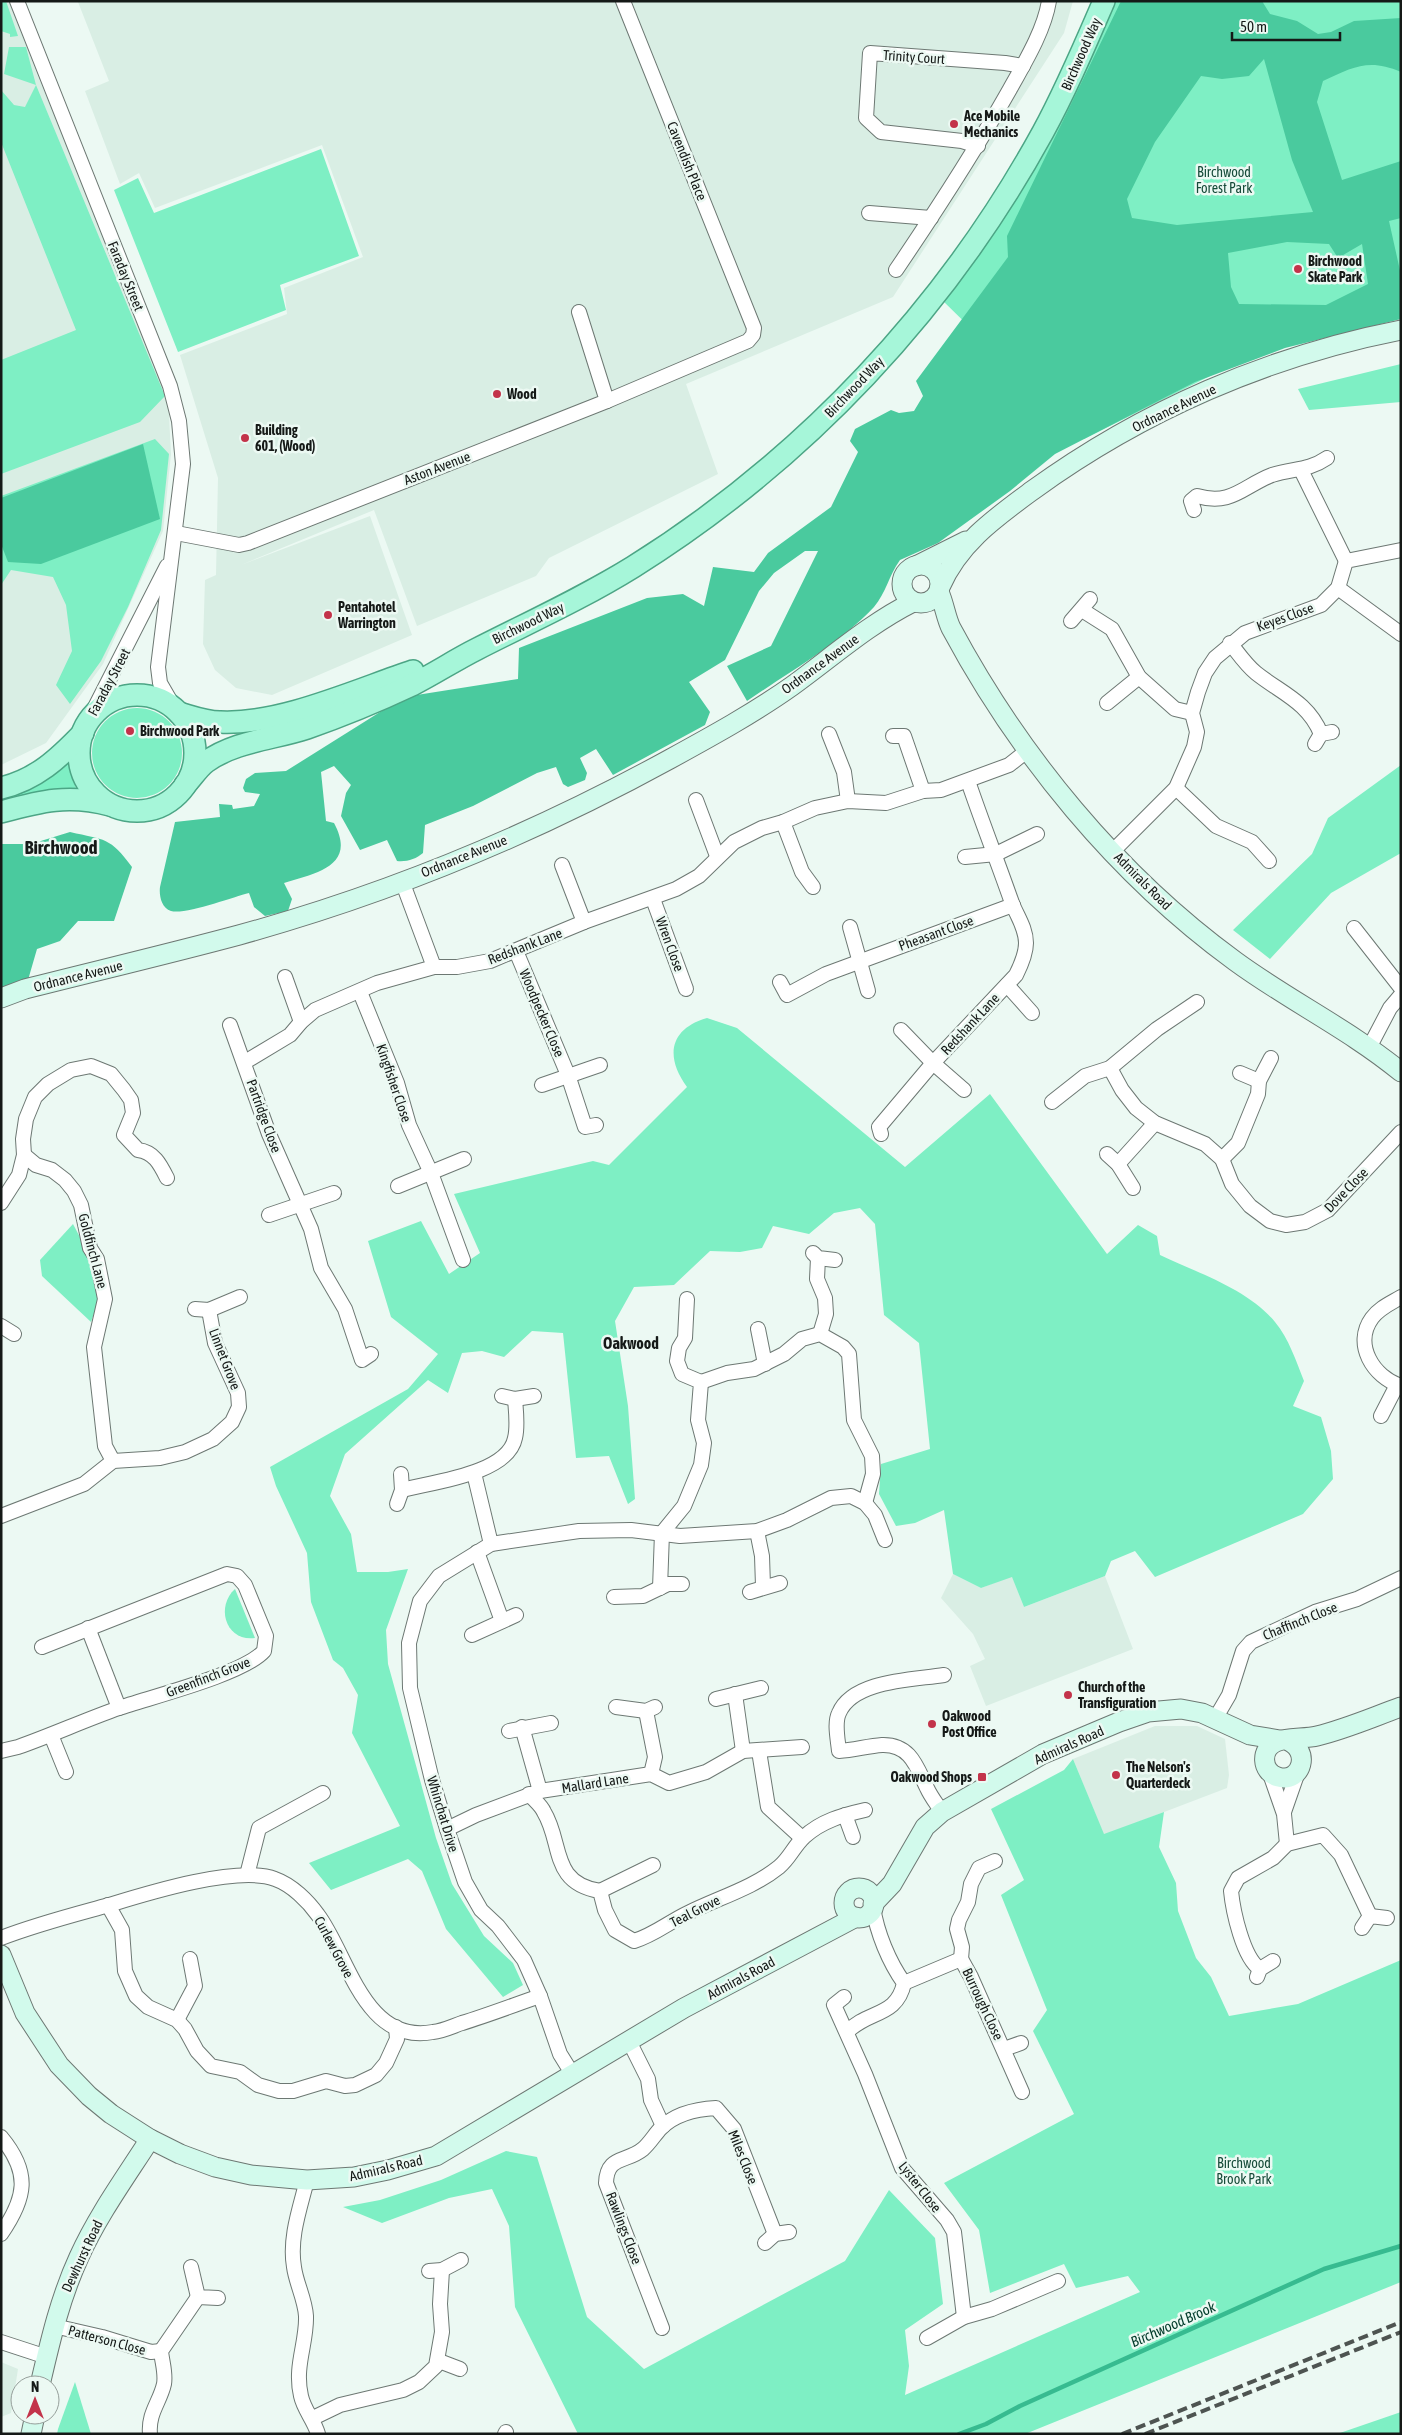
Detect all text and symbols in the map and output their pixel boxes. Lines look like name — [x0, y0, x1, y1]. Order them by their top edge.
scale bar — [1232, 10, 1340, 42]
street label: Birchwood Way — [1058, 15, 1104, 93]
text: 50 m — [1240, 18, 1267, 35]
street label: Trinity Court — [882, 47, 946, 67]
place label: Ace Mobile Mechanics — [963, 108, 1020, 140]
marker: Ace Mobile Mechanics — [948, 118, 960, 130]
street label: Cavendish Place — [664, 119, 710, 203]
park label: Birchwood Forest Park — [1196, 164, 1252, 196]
street label: Faraday Street — [105, 239, 147, 313]
place label: Birchwood Skate Park — [1308, 253, 1363, 285]
marker: Birchwood Skate Park — [1292, 263, 1304, 275]
street label: Birchwood Way — [821, 353, 887, 421]
street label: Ordnance Avenue — [1129, 381, 1219, 435]
place label: Wood — [506, 386, 537, 402]
marker: Wood — [491, 388, 503, 400]
place label: Building 601, (Wood) — [255, 422, 315, 454]
marker: Building 601, (Wood) — [239, 432, 251, 444]
street label: Aston Avenue — [402, 448, 472, 488]
place label: Pentahotel Warrington — [337, 599, 396, 631]
street label: Birchwood Way — [489, 599, 567, 647]
street label: Keyes Close — [1254, 599, 1316, 635]
marker: Pentahotel Warrington — [322, 609, 334, 621]
street label: Ordnance Avenue — [778, 631, 862, 697]
street label: Faraday Street — [85, 646, 133, 718]
place label: Birchwood Park — [140, 723, 220, 739]
marker: Birchwood Park — [124, 725, 136, 737]
street label: Ordnance Avenue — [419, 831, 509, 881]
district label: Birchwood — [24, 836, 98, 858]
street label: Admirals Road — [1111, 849, 1175, 913]
street label: Pheasant Close — [896, 912, 976, 954]
street label: Wren Close — [653, 914, 687, 974]
street label: Redshank Lane — [486, 925, 564, 967]
street label: Ordnance Avenue — [32, 957, 124, 995]
street label: Woodpecker Close — [516, 967, 568, 1059]
street label: Redshank Lane — [938, 990, 1002, 1058]
street label: Kingfisher Close — [373, 1042, 415, 1124]
street label: Partridge Close — [243, 1077, 285, 1155]
street label: Dove Close — [1321, 1164, 1371, 1216]
street label: Goldfinch Lane — [75, 1212, 111, 1290]
street label: Linnet Grove — [206, 1326, 244, 1392]
district label: Oakwood — [603, 1334, 659, 1352]
street label: Chaffinch Close — [1260, 1599, 1340, 1643]
street label: Greenfinch Grove — [164, 1654, 252, 1700]
place label: Church of the Transfiguration — [1078, 1679, 1156, 1711]
marker: Church of the Transfiguration — [1062, 1689, 1074, 1701]
place label: Oakwood Post Office — [942, 1708, 997, 1740]
marker: Oakwood Post Office — [926, 1718, 938, 1730]
street label: Admirals Road — [1032, 1723, 1106, 1767]
place label: The Nelson's Quarterdeck — [1126, 1759, 1191, 1791]
place label: Oakwood Shops — [890, 1769, 972, 1785]
marker: The Nelson's Quarterdeck — [1110, 1769, 1122, 1781]
street label: Mallard Lane — [560, 1770, 630, 1796]
marker: Oakwood Shops — [976, 1771, 988, 1783]
street label: Whinchat Drive — [424, 1774, 462, 1854]
street label: Teal Grove — [667, 1892, 723, 1930]
street label: Curlew Grove — [311, 1914, 357, 1980]
street label: Admirals Road — [704, 1953, 778, 2003]
street label: Burrough Close — [959, 1966, 1007, 2042]
street label: Miles Close — [725, 2128, 761, 2186]
street label: Admirals Road — [348, 2152, 424, 2184]
park label: Birchwood Brook Park — [1216, 2155, 1272, 2187]
street label: Lyster Close — [895, 2159, 945, 2215]
street label: Rawlings Close — [603, 2190, 645, 2266]
street label: Dewhurst Road — [58, 2217, 106, 2295]
water label: Birchwood Brook — [1128, 2298, 1218, 2350]
street label: Patterson Close — [67, 2322, 147, 2358]
north arrow — [10, 2375, 60, 2425]
text: N — [31, 2379, 39, 2395]

